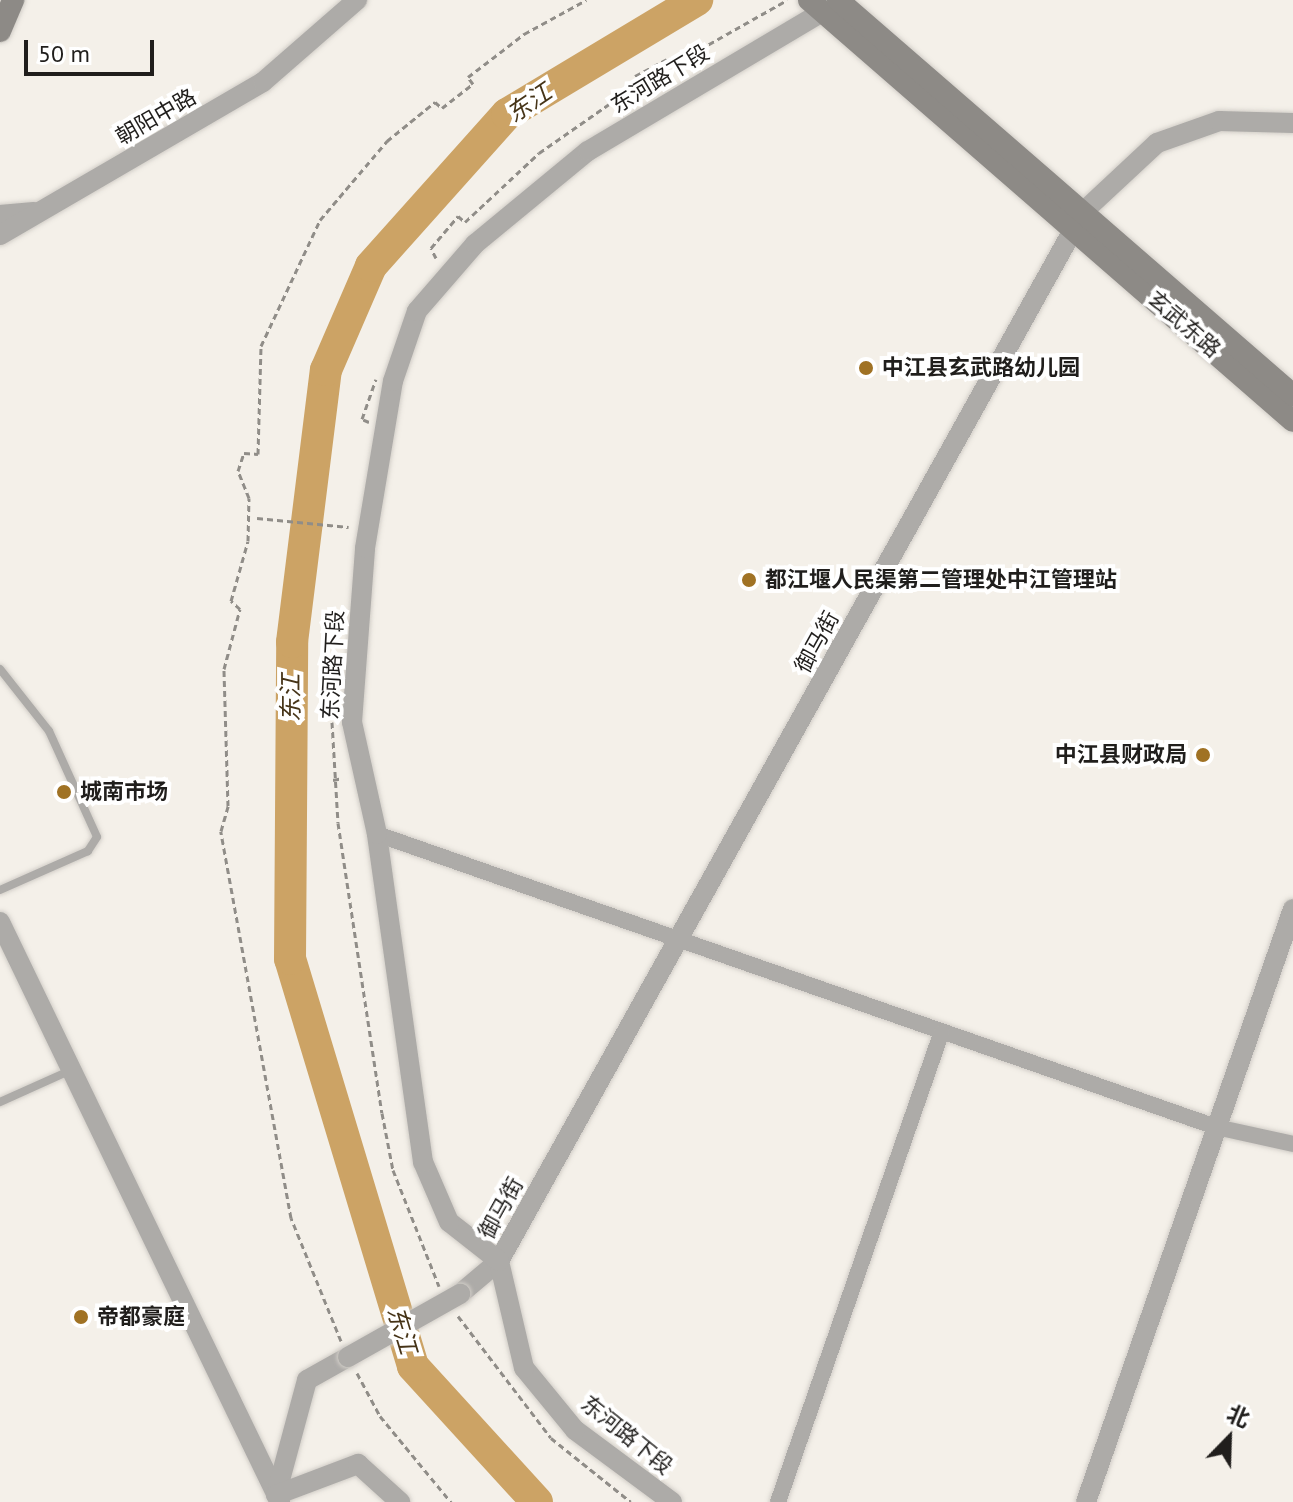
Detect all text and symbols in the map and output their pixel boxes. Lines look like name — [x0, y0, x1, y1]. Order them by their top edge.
scale bar — [28, 24, 158, 74]
text: 50 m — [38, 38, 90, 69]
street label: 东河路下段 — [606, 39, 714, 119]
water label: 东江 — [501, 78, 557, 128]
street label: 朝阳中路 — [111, 84, 201, 150]
street label: 玄武东路 — [1142, 285, 1226, 363]
place label: 中江县玄武路幼儿园 — [882, 355, 1080, 381]
marker: 中江县玄武路幼儿园 — [857, 359, 875, 377]
place label: 都江堰人民渠第二管理处中江管理站 — [765, 567, 1117, 593]
marker: 都江堰人民渠第二管理处中江管理站 — [740, 571, 758, 589]
street label: 御马街 — [789, 607, 845, 677]
street label: 东河路下段 — [317, 609, 349, 721]
water label: 东江 — [277, 674, 305, 722]
place label: 中江县财政局 — [1055, 742, 1187, 768]
marker: 中江县财政局 — [1194, 746, 1212, 764]
place label: 城南市场 — [80, 779, 168, 805]
marker: 城南市场 — [55, 783, 73, 801]
street label: 御马街 — [473, 1173, 529, 1243]
water label: 东江 — [381, 1303, 423, 1357]
place label: 帝都豪庭 — [97, 1304, 185, 1330]
marker: 帝都豪庭 — [72, 1308, 90, 1326]
street label: 东河路下段 — [576, 1390, 678, 1480]
north arrow — [1189, 1398, 1269, 1478]
text: 北 — [1223, 1399, 1254, 1433]

